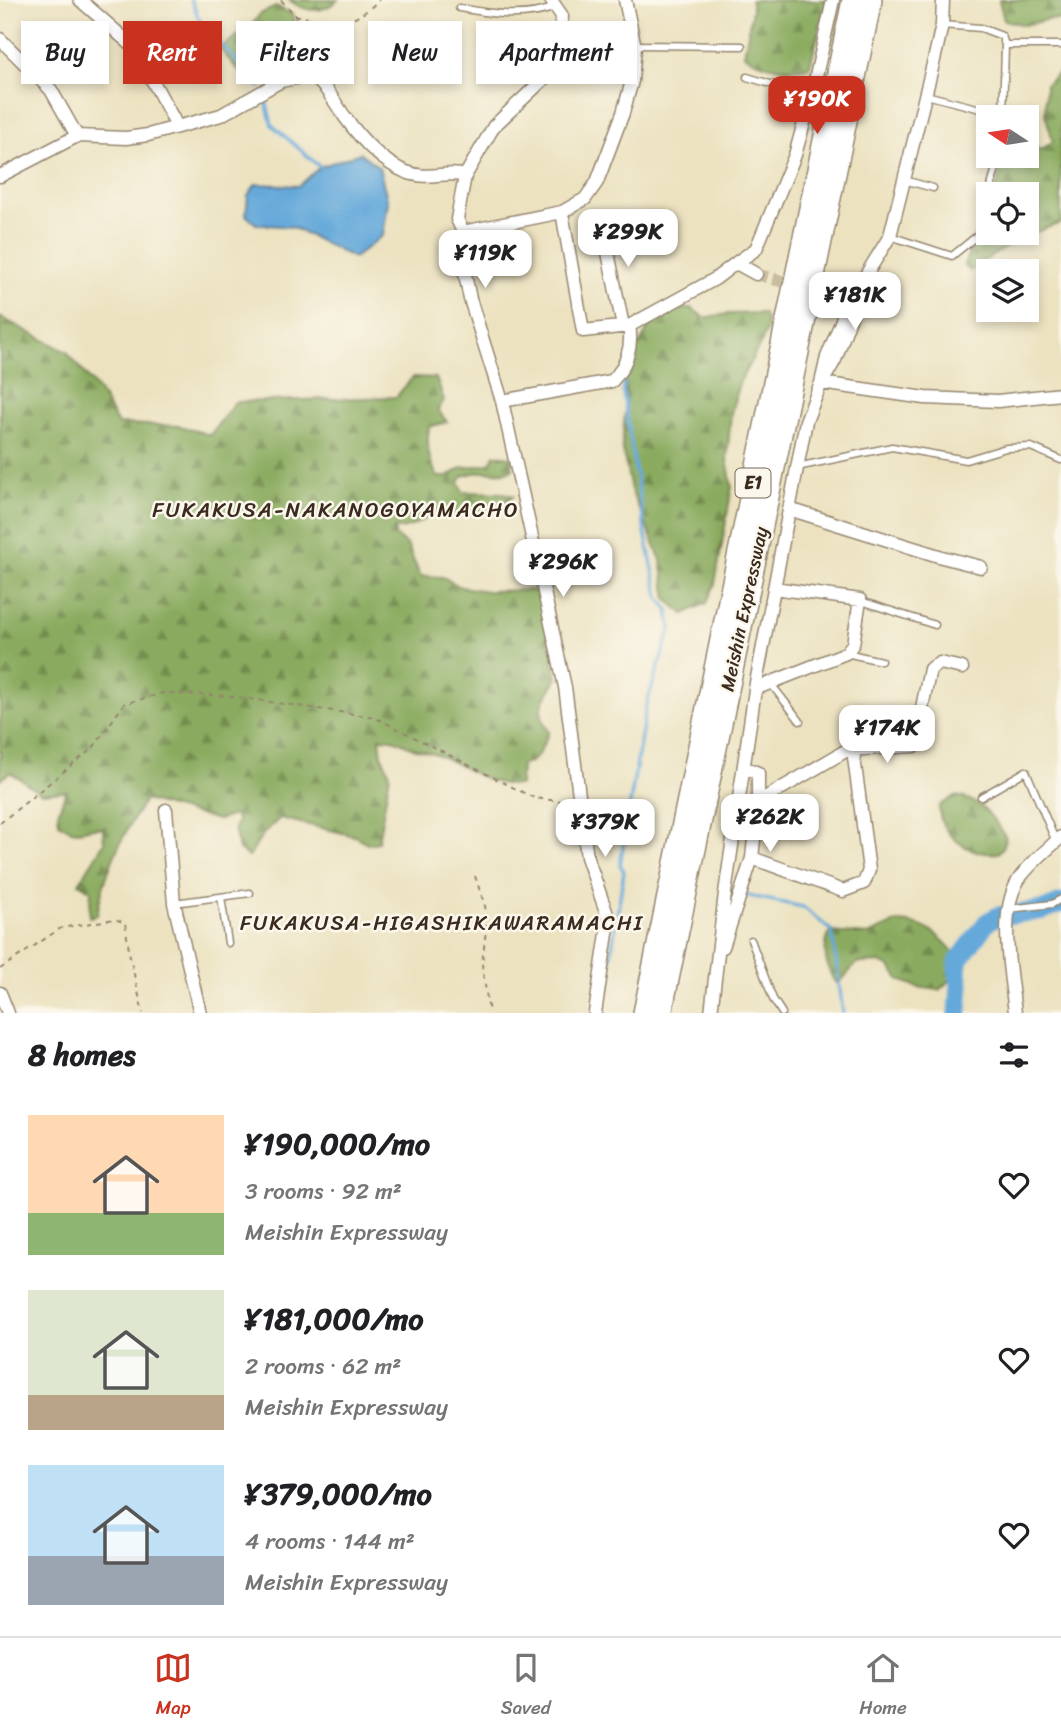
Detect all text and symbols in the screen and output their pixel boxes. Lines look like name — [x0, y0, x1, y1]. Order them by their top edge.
chip: Buy — [21, 21, 109, 84]
chip: Rent — [123, 21, 222, 84]
chip: Filters — [236, 21, 354, 84]
chip: New — [368, 21, 462, 84]
chip: Apartment — [476, 21, 637, 84]
pin: ¥190K — [768, 76, 866, 136]
text: ¥190K — [784, 78, 850, 119]
north arrow — [976, 105, 1040, 168]
map controls — [976, 105, 1039, 322]
button: locate — [976, 182, 1039, 245]
pin: ¥299K — [579, 210, 677, 269]
text: ¥299K — [594, 211, 662, 252]
pin: ¥119K — [436, 230, 534, 290]
text: ¥119K — [455, 232, 515, 273]
button: layers — [976, 259, 1039, 322]
pin: ¥181K — [806, 272, 904, 332]
text: ¥181K — [825, 274, 885, 315]
road number: E1 — [736, 468, 770, 498]
district label: FUKAKUSA-NAKANOGOYAMACHO — [152, 491, 520, 529]
street label: Meishin Expressway — [710, 523, 778, 694]
pin: ¥296K — [514, 540, 612, 599]
text: ¥296K — [529, 541, 597, 582]
pin: ¥174K — [838, 706, 936, 765]
text: ¥174K — [855, 707, 919, 748]
pin: ¥262K — [721, 794, 819, 854]
text: ¥262K — [737, 796, 803, 837]
pin: ¥379K — [556, 800, 654, 859]
text: ¥379K — [572, 801, 638, 842]
district label: FUKAKUSA-HIGASHIKAWARAMACHI — [240, 904, 644, 942]
text: 8 homes — [28, 1028, 136, 1082]
icon: filters — [995, 1036, 1033, 1074]
text: ¥190,000/mo — [245, 1117, 430, 1171]
icon: home — [84, 1143, 168, 1227]
icon: heart — [995, 1166, 1033, 1204]
text: 3 rooms · 92 m² — [245, 1171, 402, 1212]
text: Meishin Expressway — [245, 1212, 448, 1253]
text: ¥181,000/mo — [245, 1292, 424, 1346]
icon: home — [84, 1318, 168, 1402]
icon: heart — [995, 1341, 1033, 1379]
text: 2 rooms · 62 m² — [245, 1346, 401, 1387]
text: Meishin Expressway — [245, 1387, 448, 1428]
text: ¥379,000/mo — [245, 1467, 432, 1521]
icon: home — [84, 1493, 168, 1577]
icon: heart — [995, 1516, 1033, 1554]
text: 4 rooms · 144 m² — [245, 1521, 415, 1562]
text: Meishin Expressway — [245, 1562, 448, 1603]
tab: Map — [154, 1649, 192, 1724]
tab: Saved — [501, 1649, 551, 1724]
tab: Home — [859, 1649, 907, 1724]

